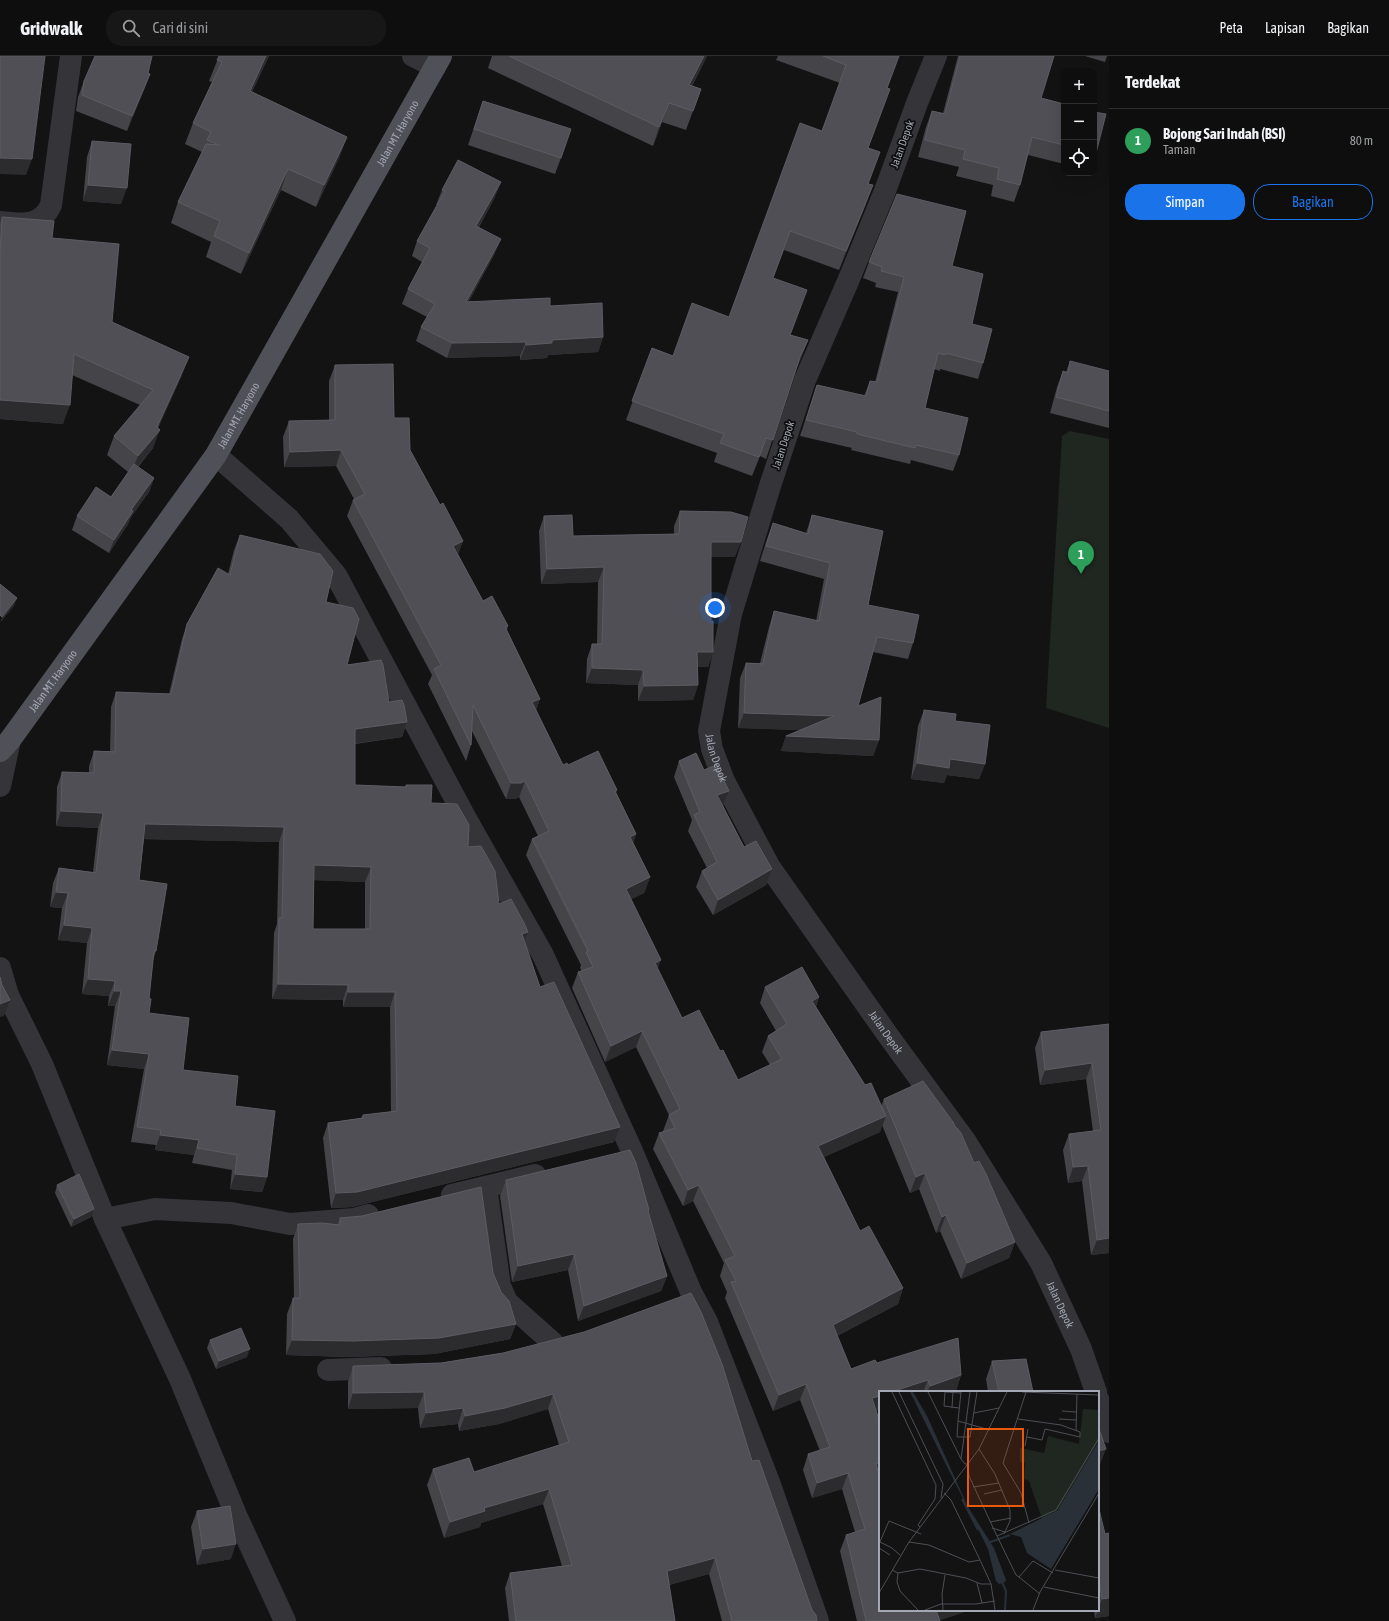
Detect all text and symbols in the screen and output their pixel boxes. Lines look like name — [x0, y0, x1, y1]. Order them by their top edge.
search box — [106, 10, 386, 46]
text: Gridwalk — [20, 17, 82, 39]
icon: search — [120, 17, 142, 39]
text: Cari di sini — [152, 19, 208, 36]
text: Peta — [1219, 20, 1243, 36]
text: Lapisan — [1265, 20, 1305, 36]
text: Bagikan — [1327, 20, 1369, 36]
map controls — [1061, 68, 1097, 176]
button: + — [1061, 68, 1097, 104]
text: Terdekat — [1125, 72, 1180, 92]
street label: Jalan MT. Haryono — [374, 98, 421, 168]
button: − — [1061, 104, 1097, 140]
street label: Jalan Depok — [888, 118, 916, 169]
text: Bojong Sari Indah (BSI) — [1163, 125, 1286, 142]
text: 1 — [1135, 133, 1141, 148]
text: 80 m — [1350, 133, 1373, 148]
button: locate — [1061, 140, 1097, 176]
text: Taman — [1163, 142, 1196, 157]
button: Simpan — [1125, 184, 1245, 220]
button: Bagikan — [1253, 184, 1373, 220]
street label: Jalan MT. Haryono — [215, 380, 262, 450]
street label: Jalan Depok — [770, 419, 796, 471]
pin: 1 — [1068, 541, 1094, 574]
your location — [705, 598, 725, 618]
street label: Jalan MT. Haryono — [26, 647, 79, 714]
street label: Jalan Depok — [704, 733, 730, 784]
street label: Jalan Depok — [867, 1008, 906, 1056]
street label: Jalan Depok — [1044, 1279, 1076, 1330]
inset map — [879, 1391, 1099, 1611]

